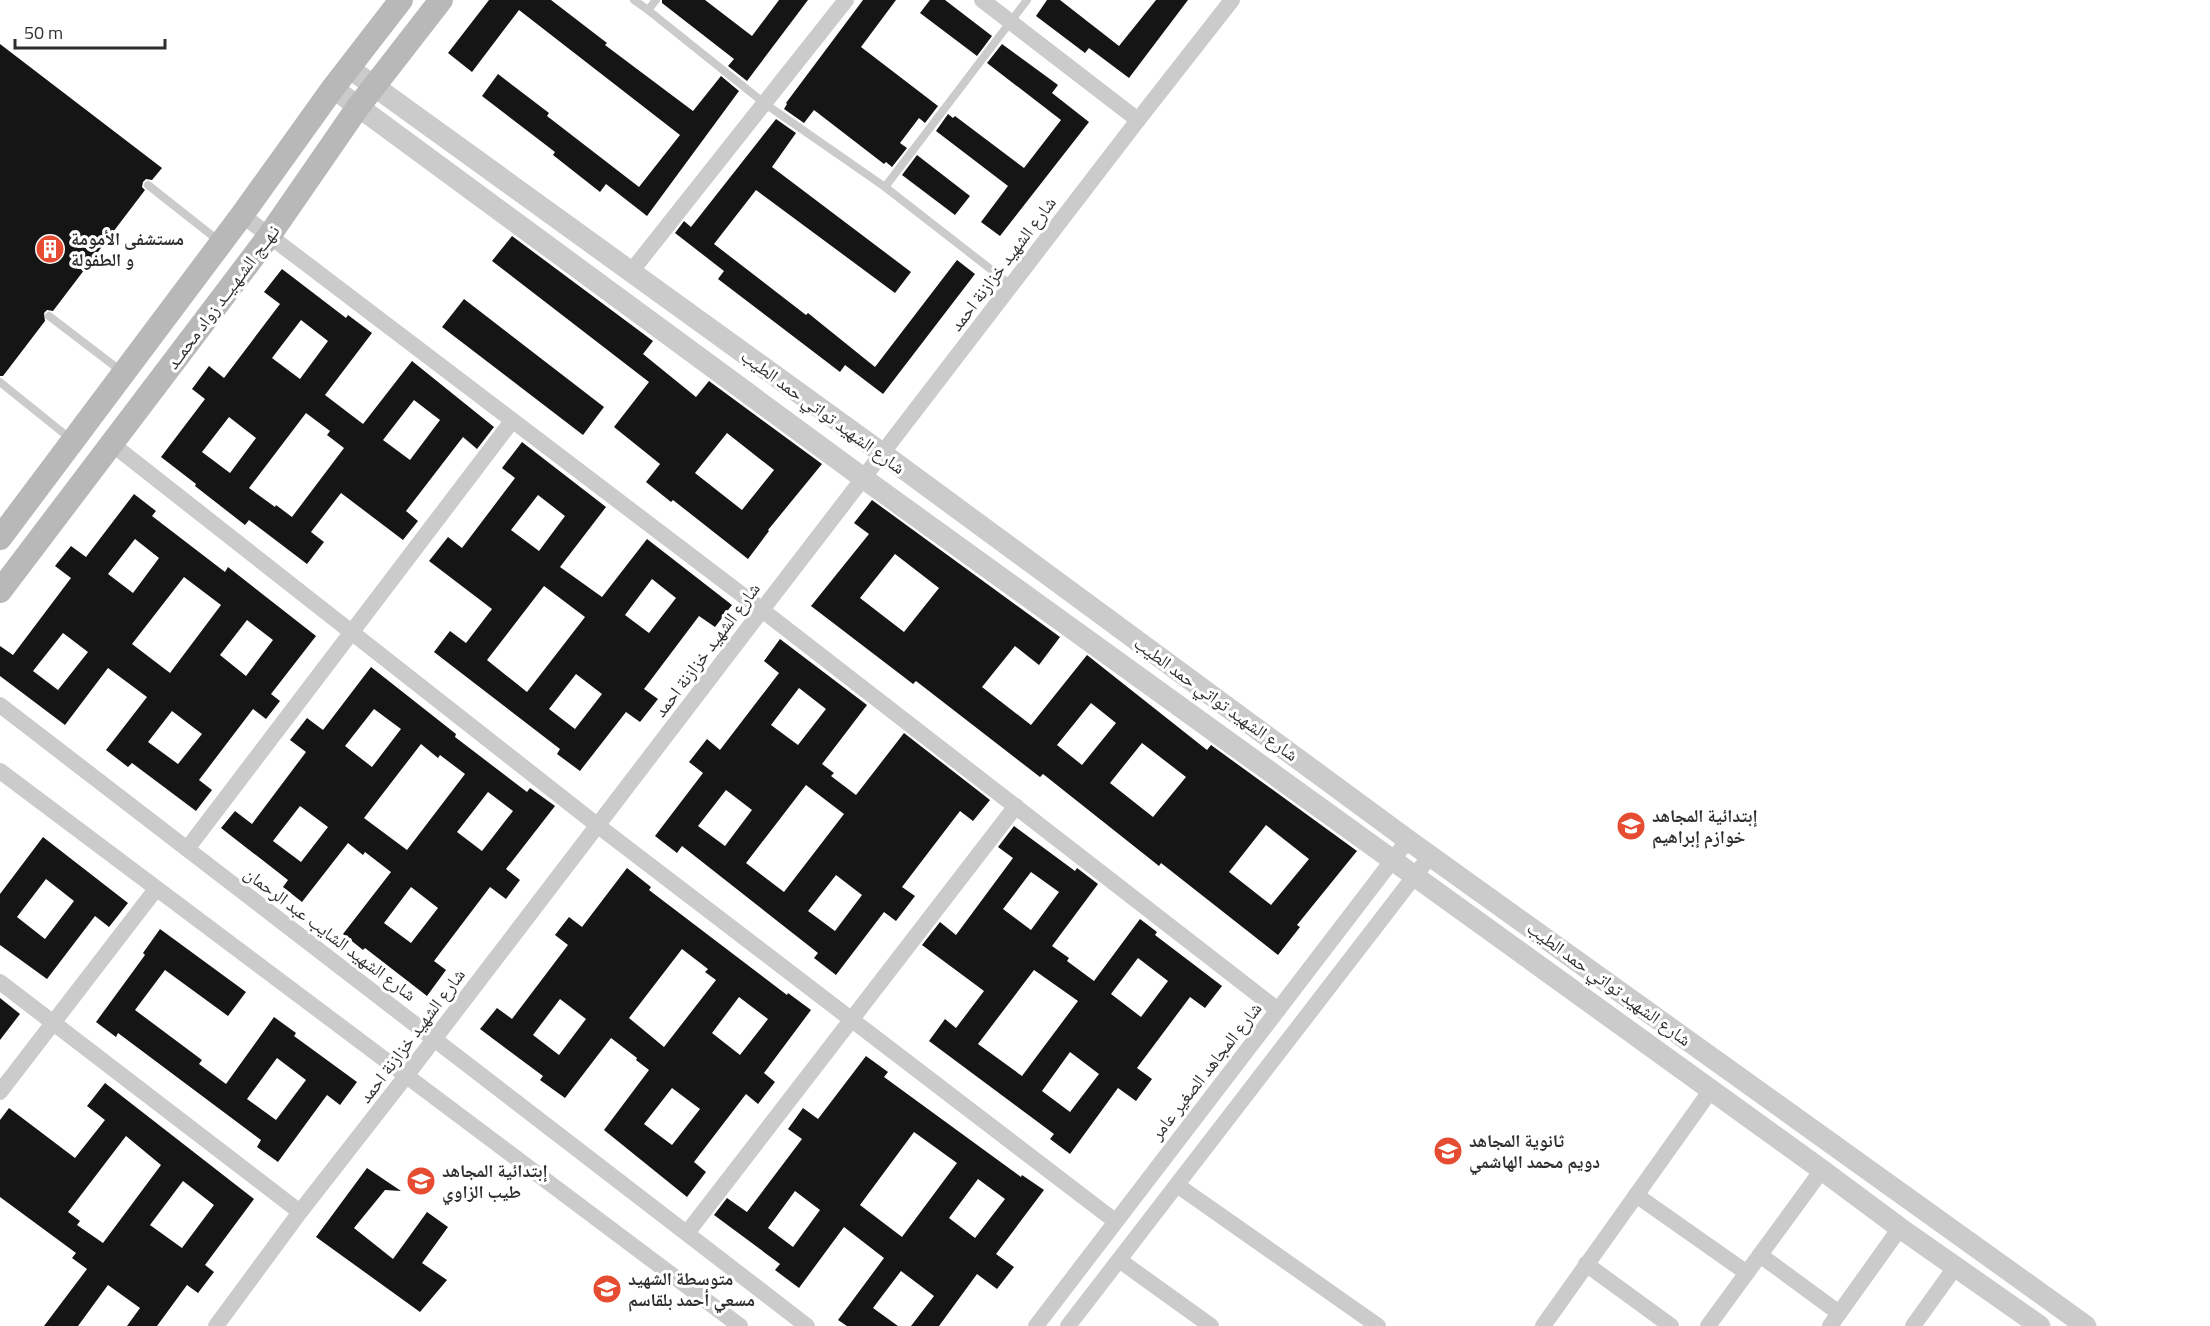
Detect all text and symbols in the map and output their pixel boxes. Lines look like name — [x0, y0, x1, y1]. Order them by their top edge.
scale bar — [15, 12, 165, 50]
text: 50 m — [24, 19, 63, 46]
street label: شارع الشهيد خزازنة احمد — [943, 191, 1062, 337]
street label: نـهــج الشـهـيــد زواد محمــد — [159, 219, 286, 375]
place label: مستشفى الأمومة و الطفولة — [71, 225, 184, 273]
building icon: مستشفى الأمومة و الطفولة — [34, 233, 66, 265]
street label: شارع الشهيد تواتي حمد الطيب — [735, 343, 911, 482]
street label: شارع الشهيد خزازنة احمد — [647, 577, 766, 723]
street label: شارع الشهيد تواتي حمد الطيب — [1128, 630, 1304, 769]
place label: إبتدائية المجاهد خوازم إبراهيم — [1652, 802, 1758, 850]
school or university icon: إبتدائية المجاهد خوازم إبراهيم — [1615, 810, 1647, 842]
street label: شارع الشهيد الشايب عبد الرحمان — [238, 860, 422, 1007]
street label: شارع الشهيد تواتي حمد الطيب — [1521, 915, 1697, 1054]
street label: شارع الشهيد خزازنة احمد — [352, 963, 471, 1109]
street label: شارع المجاهد الصغير عامر — [1143, 996, 1268, 1146]
place label: ثانوية المجاهد دويم محمد الهاشمي — [1469, 1127, 1600, 1176]
school or university icon: ثانوية المجاهد دويم محمد الهاشمي — [1432, 1135, 1464, 1167]
place label: إبتدائية المجاهد طيب الزاوي — [442, 1157, 548, 1206]
school or university icon: إبتدائية المجاهد طيب الزاوي — [405, 1165, 437, 1197]
place label: متوسطة الشهيد مسعي أحمد بلقاسم — [628, 1265, 755, 1314]
school or university icon: متوسطة الشهيد مسعي أحمد بلقاسم — [591, 1273, 623, 1305]

